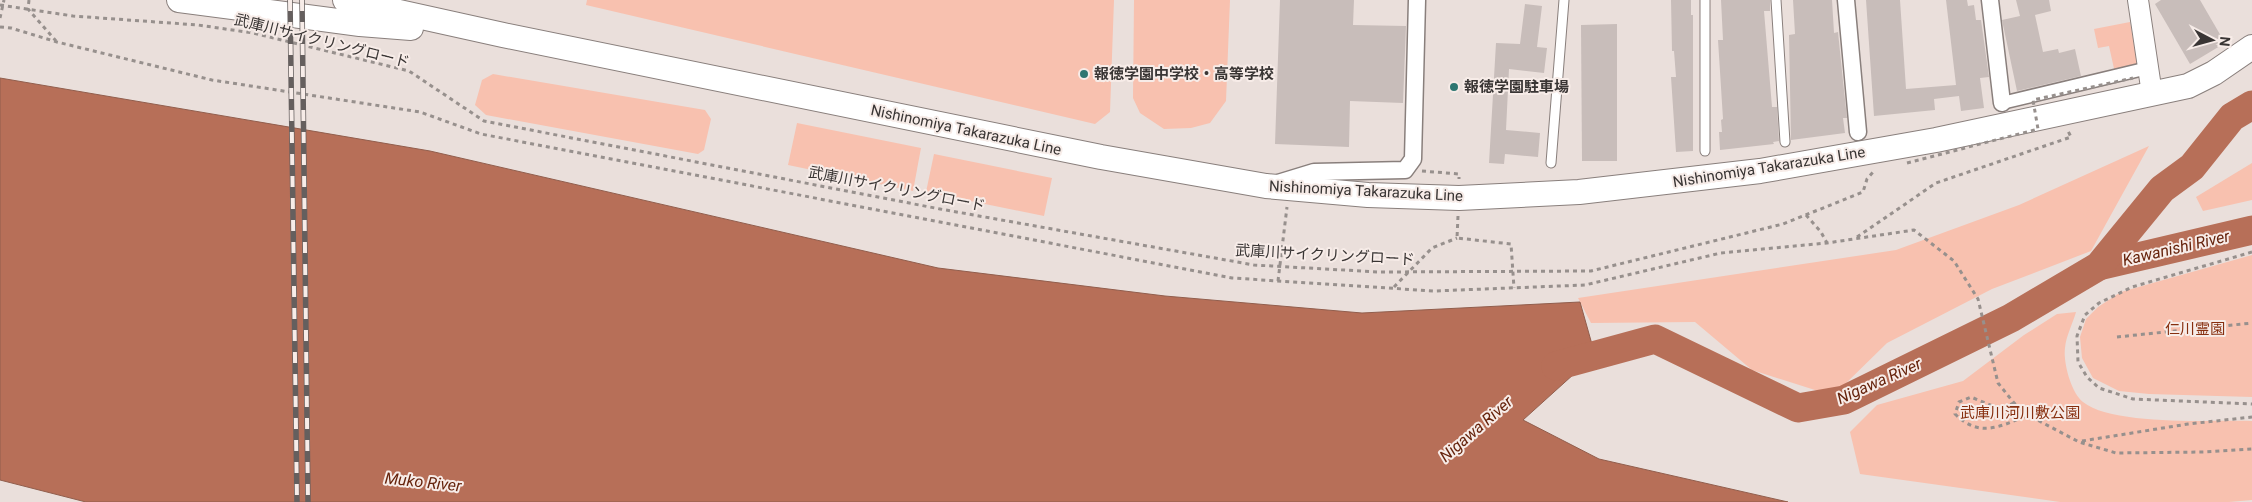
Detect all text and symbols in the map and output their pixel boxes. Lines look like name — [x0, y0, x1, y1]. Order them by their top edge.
street label: 武庫川サイクリングロード — [233, 11, 411, 71]
north arrow — [2187, 15, 2237, 65]
text: N — [2216, 36, 2233, 47]
place label: 報徳学園中学校・高等学校 — [1094, 65, 1274, 83]
marker: 報徳学園中学校・高等学校 — [1078, 68, 1090, 80]
place label: 報徳学園駐車場 — [1464, 78, 1569, 96]
marker: 報徳学園駐車場 — [1448, 81, 1460, 93]
street label: Nishinomiya Takarazuka Line — [869, 101, 1063, 159]
street label: Nishinomiya Takarazuka Line — [1672, 143, 1866, 191]
street label: 武庫川サイクリングロード — [807, 163, 987, 215]
street label: Nishinomiya Takarazuka Line — [1268, 177, 1464, 205]
water label: Kawanishi River — [2121, 226, 2232, 270]
street label: 武庫川サイクリングロード — [1235, 241, 1415, 269]
park label: 仁川霊園 — [2165, 320, 2225, 338]
water label: Nigawa River — [1834, 354, 1925, 408]
water label: Nigawa River — [1436, 392, 1517, 466]
park label: 武庫川河川敷公園 — [1960, 404, 2080, 422]
water label: Muko River — [384, 469, 463, 496]

